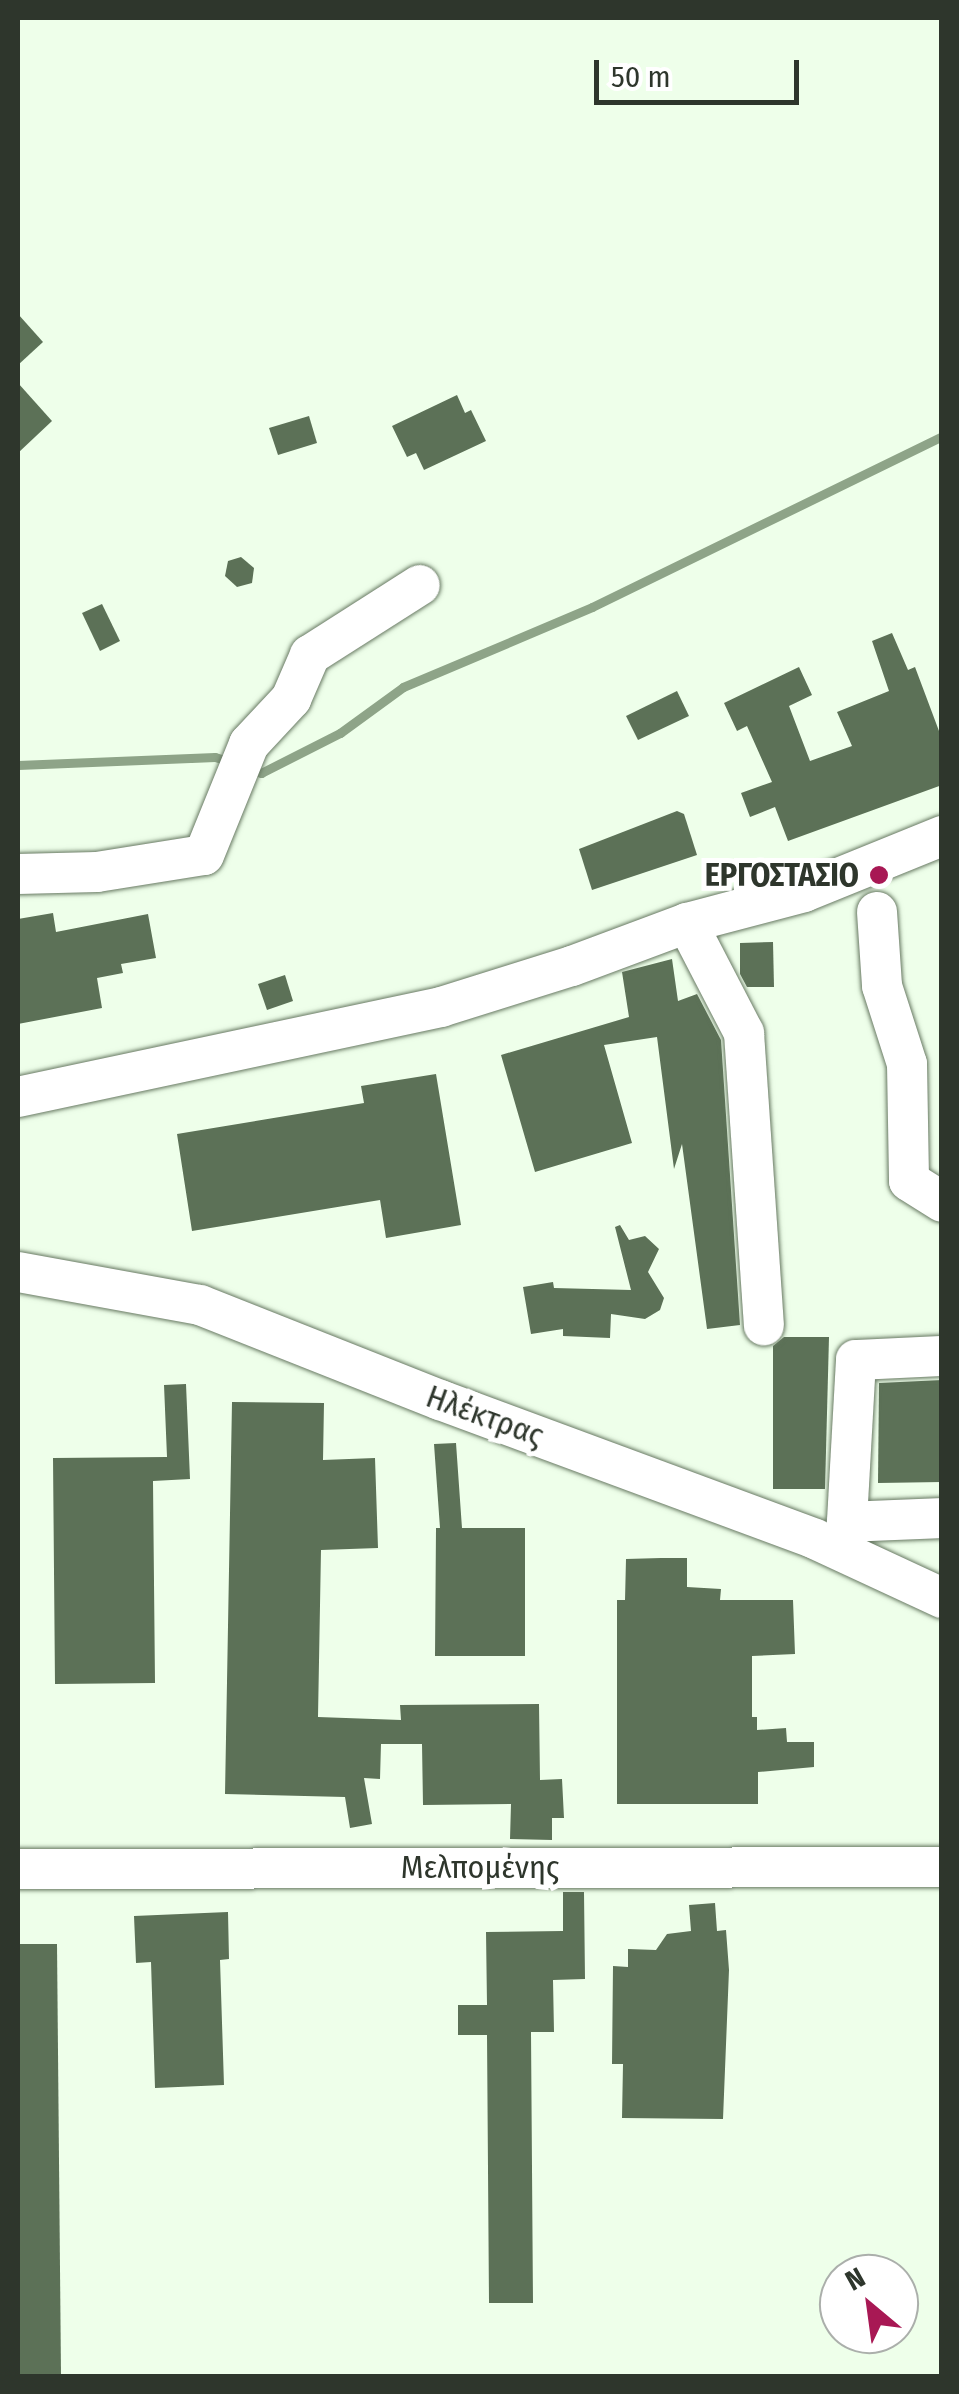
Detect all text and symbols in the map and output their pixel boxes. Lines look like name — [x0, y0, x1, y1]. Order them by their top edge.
scale bar — [599, 40, 804, 102]
text: 50 m — [611, 59, 671, 95]
place label: ΕΡΓΟΣΤΑΣΙΟ — [705, 856, 859, 894]
marker: ΕΡΓΟΣΤΑΣΙΟ — [868, 864, 890, 886]
street label: Ηλέκτρας — [421, 1377, 549, 1455]
street label: Μελπομένης — [401, 1848, 559, 1886]
north arrow — [819, 2254, 919, 2354]
text: N — [840, 2261, 871, 2298]

